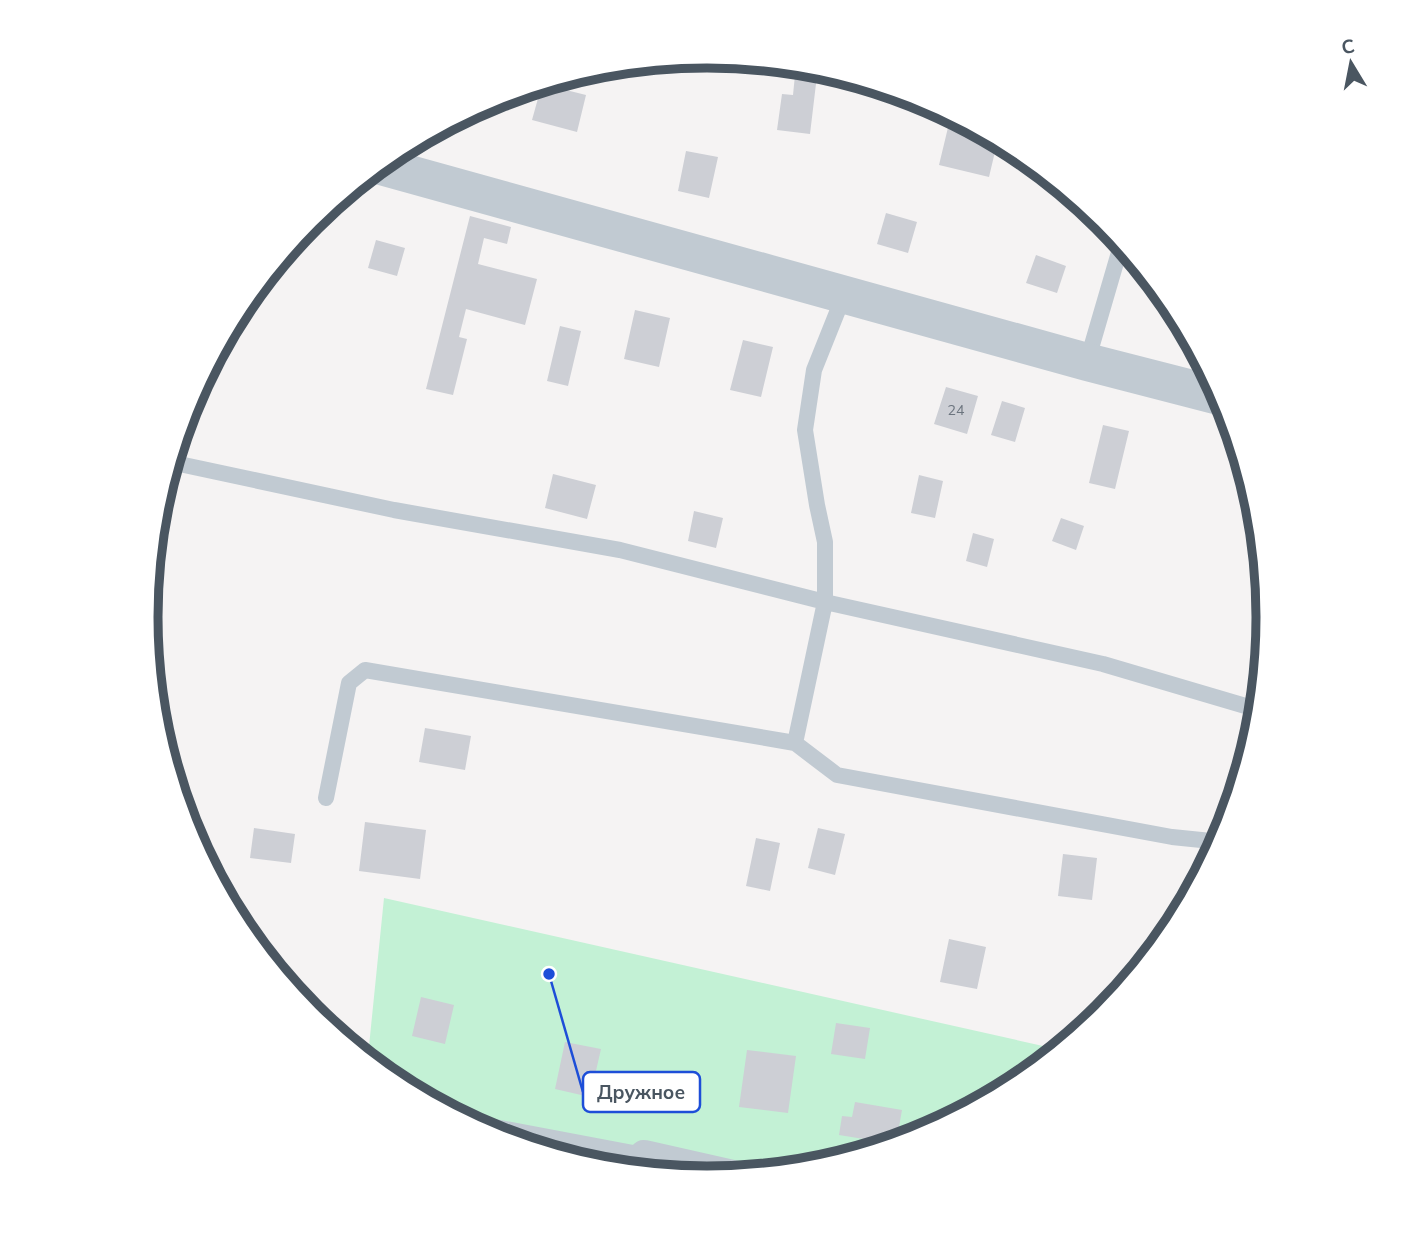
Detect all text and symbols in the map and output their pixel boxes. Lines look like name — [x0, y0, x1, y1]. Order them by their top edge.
north arrow — [1316, 28, 1386, 98]
text: С — [1340, 33, 1357, 59]
house number: 24 — [948, 401, 965, 419]
callout: Дружное — [583, 1072, 700, 1112]
text: Дружное — [597, 1080, 685, 1104]

